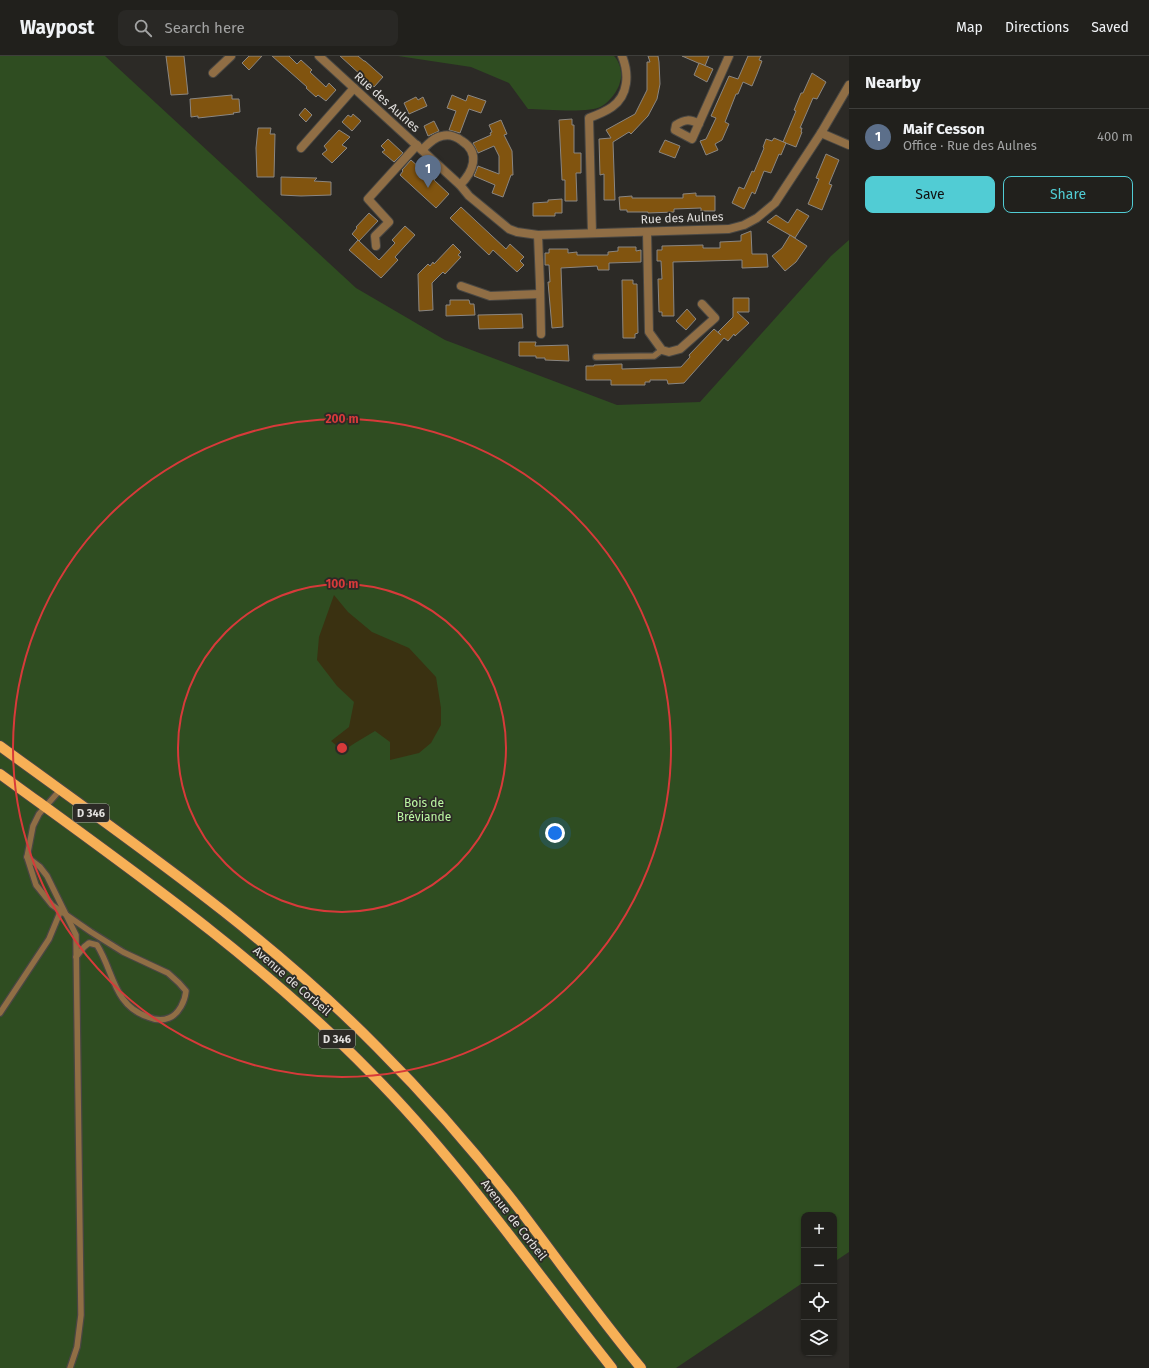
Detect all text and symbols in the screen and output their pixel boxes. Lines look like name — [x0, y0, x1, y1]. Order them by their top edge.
search box — [118, 10, 398, 46]
text: Waypost — [20, 16, 94, 39]
icon: search — [132, 17, 154, 39]
text: Search here — [164, 19, 245, 37]
text: Map — [956, 19, 983, 36]
text: Directions — [1005, 19, 1069, 36]
text: Saved — [1091, 19, 1129, 36]
street label: Rue des Aulnes — [351, 69, 423, 135]
text: Nearby — [865, 72, 920, 93]
text: Maif Cesson — [903, 120, 985, 138]
text: 1 — [875, 129, 881, 144]
text: 400 m — [1097, 129, 1133, 144]
text: Office · Rue des Aulnes — [903, 138, 1037, 153]
pin: 1 — [415, 155, 441, 188]
button: Save — [865, 176, 995, 213]
button: Share — [1003, 176, 1133, 213]
street label: Rue des Aulnes — [640, 210, 724, 226]
text: 200 m — [325, 412, 359, 426]
text: 100 m — [326, 577, 358, 591]
centre of rings — [335, 741, 349, 755]
park label: Bois de Bréviande — [397, 796, 451, 824]
road number: D 346 — [73, 804, 109, 822]
your location — [545, 823, 565, 843]
street label: Avenue de Corbeil — [250, 943, 334, 1019]
road number: D 346 — [319, 1030, 355, 1048]
street label: Avenue de Corbeil — [478, 1177, 550, 1264]
map controls — [801, 1212, 837, 1356]
button: + — [801, 1212, 837, 1248]
button: − — [801, 1248, 837, 1284]
button: locate — [801, 1284, 837, 1320]
button: layers — [801, 1320, 837, 1356]

